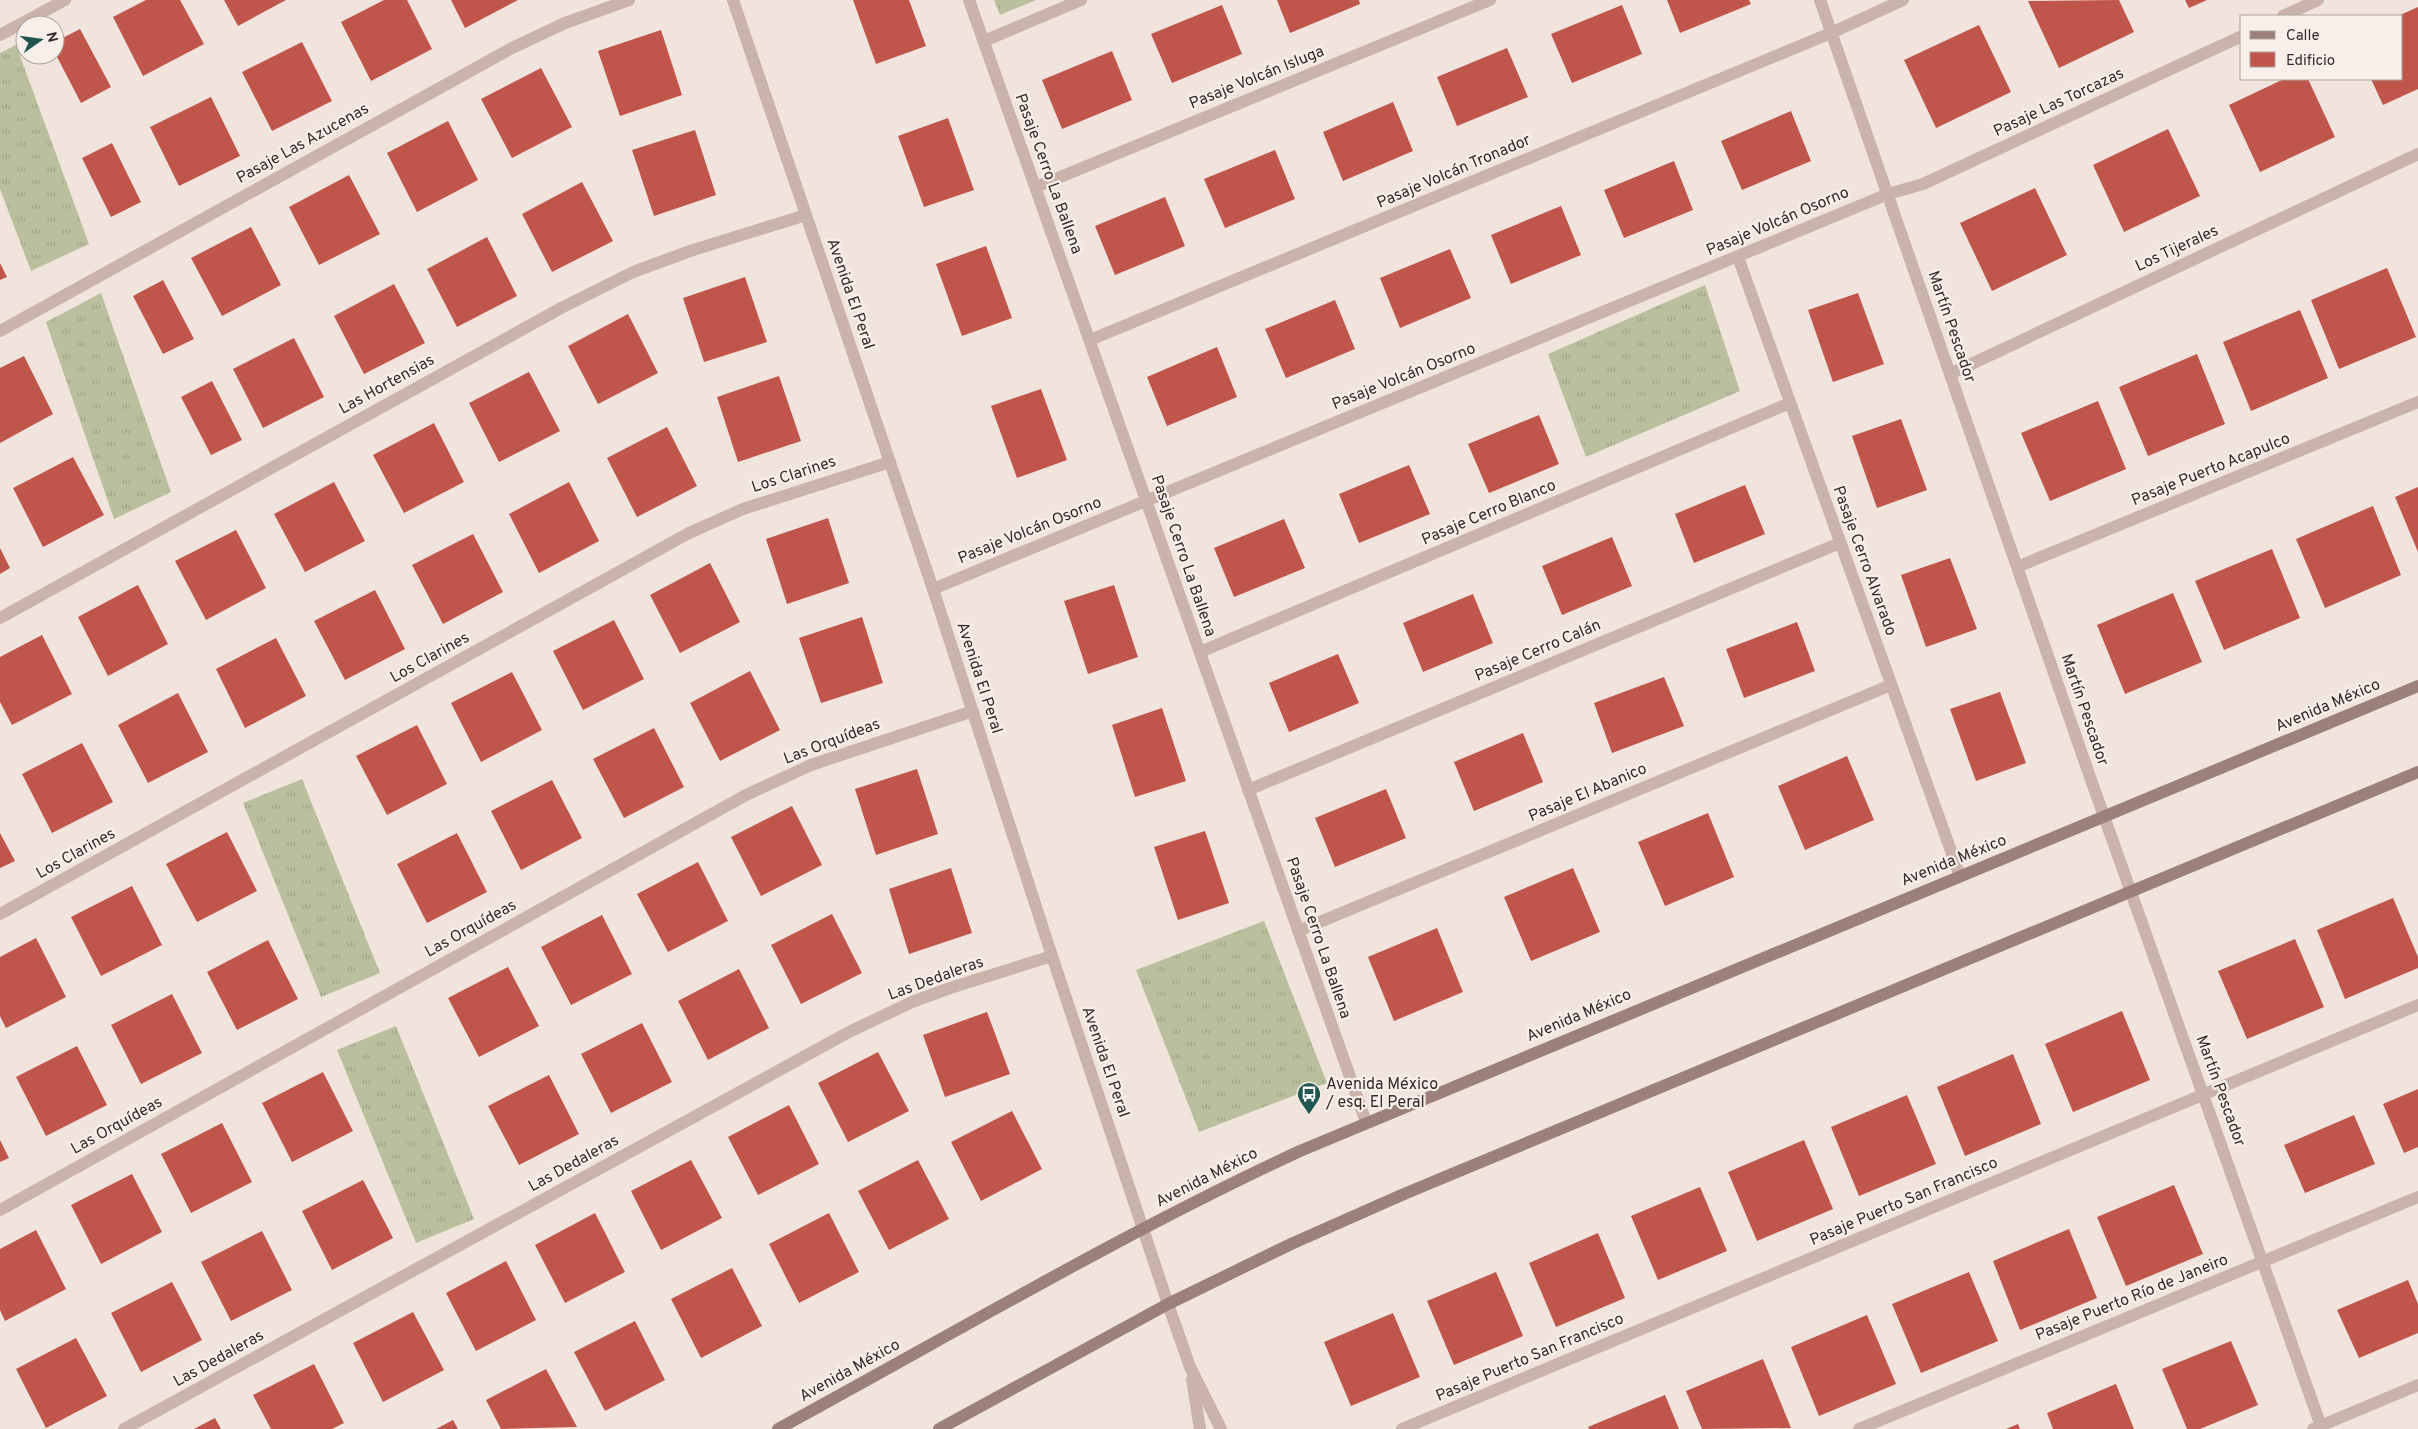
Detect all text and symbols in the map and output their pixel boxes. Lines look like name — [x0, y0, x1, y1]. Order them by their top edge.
north arrow — [15, 15, 65, 65]
legend — [2240, 15, 2403, 80]
text: Calle — [2286, 27, 2320, 46]
text: N — [42, 30, 61, 44]
street label: Pasaje Volcán Isluga — [1187, 42, 1327, 114]
text: Edificio — [2286, 52, 2335, 71]
street label: Pasaje Las Torcazas — [1991, 64, 2127, 142]
street label: Pasaje Cerro La Ballena — [1010, 91, 1086, 257]
street label: Pasaje Las Azucenas — [233, 99, 373, 189]
street label: Pasaje Volcán Tronador — [1374, 131, 1534, 213]
street label: Pasaje Volcán Osorno — [1704, 183, 1852, 261]
street label: Los Tijerales — [2132, 221, 2222, 277]
street label: Avenida El Peral — [822, 236, 878, 352]
street label: Martín Pescador — [1923, 269, 1979, 385]
street label: Pasaje Volcán Osorno — [1329, 339, 1479, 415]
street label: Las Hortensias — [336, 350, 438, 420]
street label: Pasaje Puerto Acapulco — [2129, 429, 2293, 511]
street label: Los Clarines — [749, 452, 839, 498]
street label: Pasaje Cerro La Ballena — [1146, 473, 1220, 639]
street label: Pasaje Cerro Blanco — [1419, 476, 1559, 550]
street label: Pasaje Cerro Alvarado — [1828, 483, 1900, 639]
street label: Pasaje Volcán Osorno — [955, 493, 1105, 569]
street label: Pasaje Cerro Calán — [1472, 615, 1604, 687]
street label: Avenida El Peral — [952, 620, 1006, 736]
street label: Los Clarines — [387, 628, 473, 688]
street label: Martín Pescador — [2056, 652, 2112, 768]
street label: Avenida México — [2273, 675, 2384, 737]
street label: Las Orquídeas — [781, 714, 883, 770]
street label: Pasaje El Abanico — [1526, 759, 1650, 827]
street label: Los Clarines — [33, 824, 119, 884]
street label: Avenida México — [1898, 831, 2010, 891]
street label: Pasaje Cerro La Ballena — [1281, 855, 1355, 1021]
street label: Las Orquídeas — [422, 896, 520, 962]
street label: Las Dedaleras — [885, 952, 987, 1006]
street label: Avenida México — [1524, 985, 1635, 1047]
street label: Avenida El Peral — [1077, 1004, 1133, 1120]
street label: Martín Pescador — [2191, 1033, 2249, 1149]
place label: Avenida México / esq. El Peral — [1325, 1075, 1438, 1113]
bus stop icon: Avenida México / esq. El Peral — [1296, 1081, 1322, 1115]
street label: Las Orquídeas — [68, 1093, 166, 1159]
street label: Las Dedaleras — [525, 1131, 623, 1197]
street label: Avenida México — [1153, 1144, 1262, 1212]
street label: Pasaje Puerto San Francisco — [1807, 1153, 2001, 1251]
street label: Pasaje Puerto Río de Janeiro — [2033, 1250, 2231, 1346]
street label: Pasaje Puerto San Francisco — [1433, 1309, 1627, 1407]
street label: Las Dedaleras — [170, 1326, 268, 1392]
street label: Avenida México — [796, 1335, 904, 1407]

